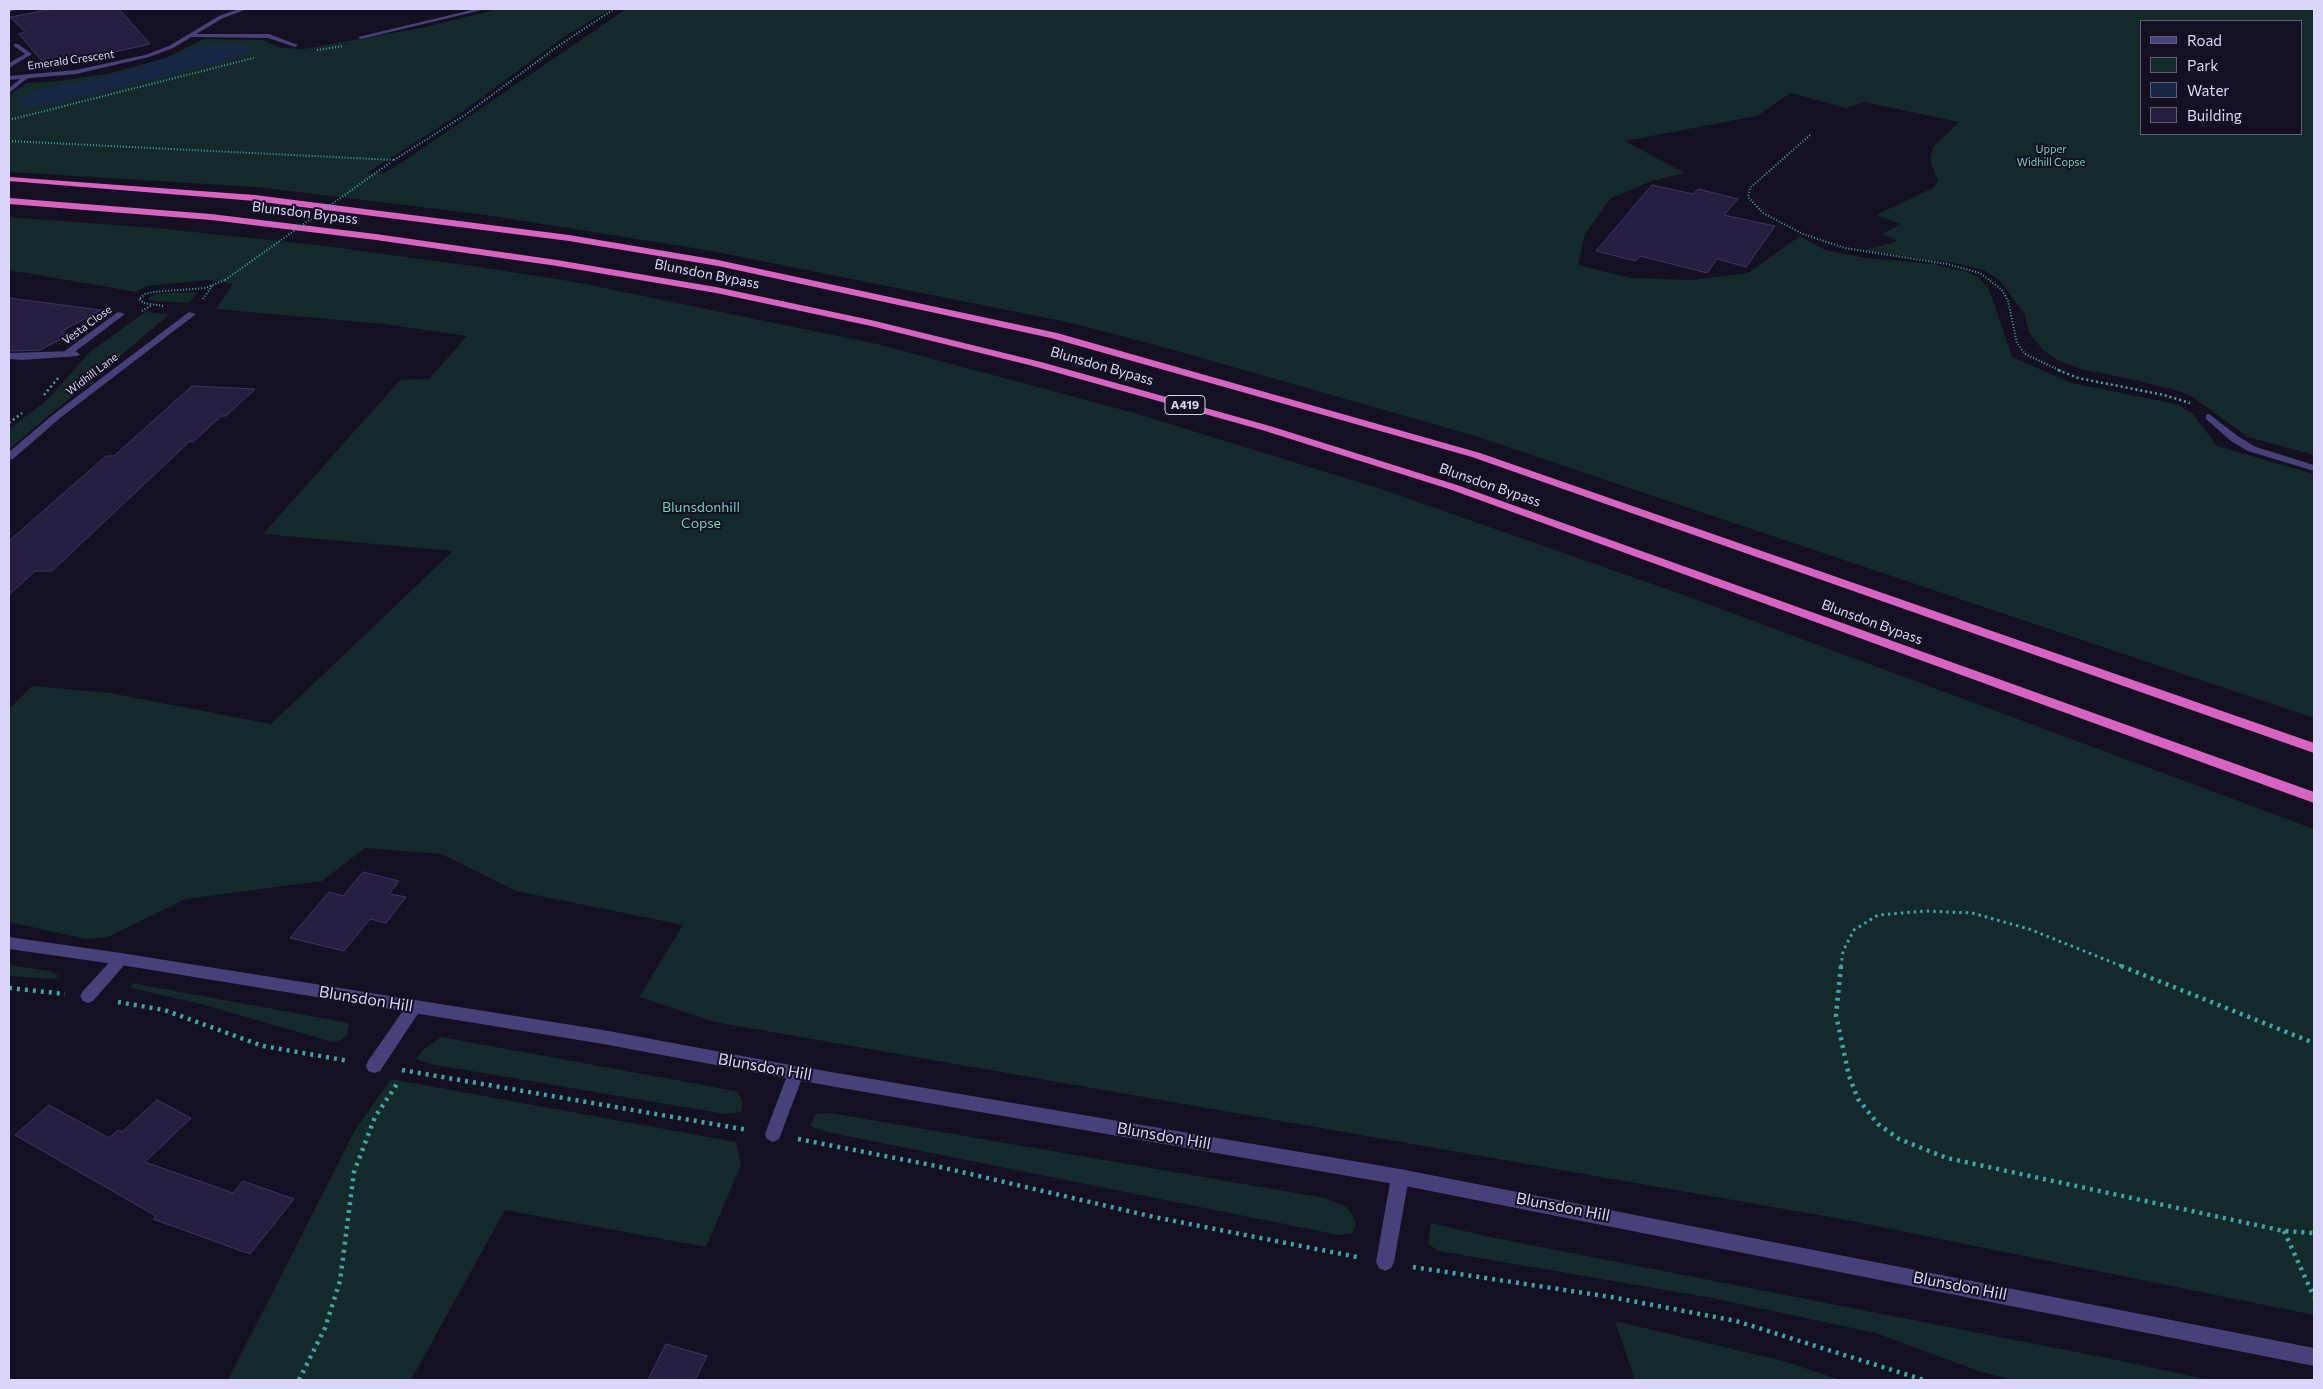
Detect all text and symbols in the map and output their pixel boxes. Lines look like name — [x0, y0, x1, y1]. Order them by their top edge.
legend — [2140, 20, 2303, 135]
text: Road — [2187, 31, 2222, 49]
street label: Emerald Crescent — [27, 47, 115, 73]
text: Park — [2187, 56, 2218, 74]
text: Water — [2187, 81, 2229, 99]
text: Building — [2187, 106, 2242, 124]
park label: Upper Widhill Copse — [2017, 142, 2085, 168]
street label: Blunsdon Bypass — [251, 198, 359, 228]
street label: Blunsdon Bypass — [653, 256, 761, 292]
street label: Vesta Close — [60, 303, 114, 347]
street label: Blunsdon Bypass — [1049, 343, 1155, 389]
street label: Widhill Lane — [64, 350, 120, 398]
road number: A419 — [1165, 396, 1205, 414]
street label: Blunsdon Bypass — [1437, 460, 1543, 510]
park label: Blunsdonhill Copse — [662, 499, 740, 532]
street label: Blunsdon Bypass — [1819, 596, 1925, 648]
street label: Blunsdon Hill — [318, 982, 414, 1016]
street label: Blunsdon Hill — [717, 1049, 813, 1085]
street label: Blunsdon Hill — [1116, 1118, 1212, 1154]
street label: Blunsdon Hill — [1515, 1189, 1611, 1225]
street label: Blunsdon Hill — [1912, 1268, 2008, 1304]

